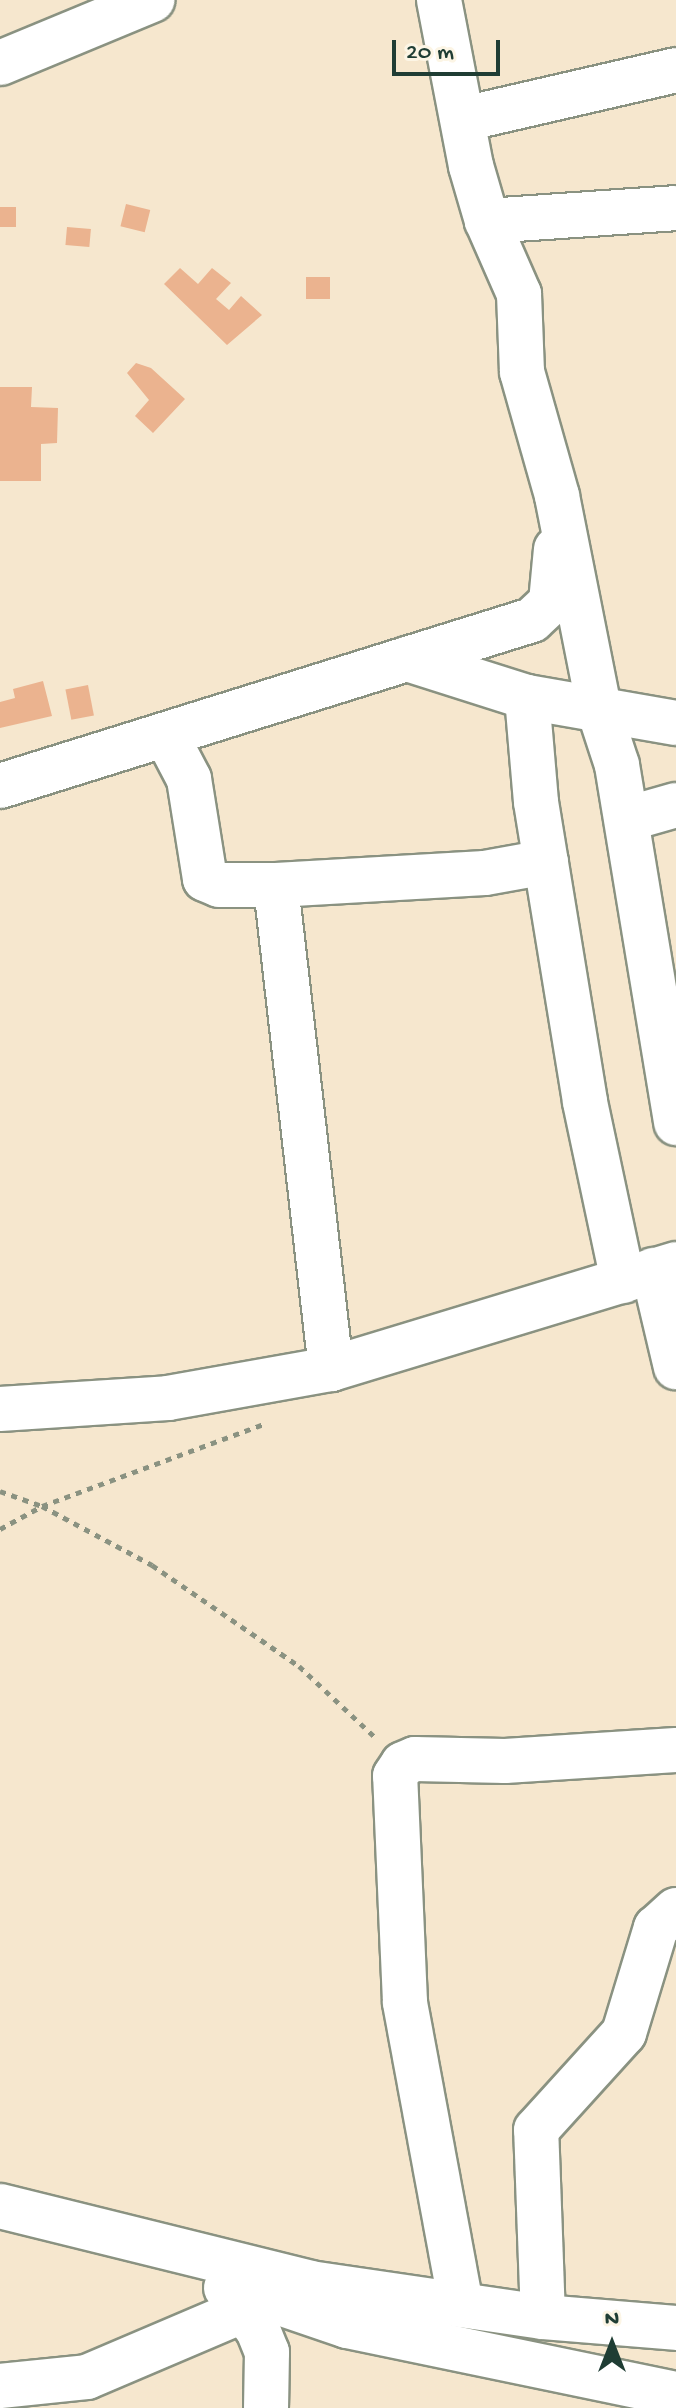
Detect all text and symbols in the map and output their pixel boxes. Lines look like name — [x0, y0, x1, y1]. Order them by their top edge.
scale bar — [396, 24, 504, 74]
text: 20 m — [406, 39, 454, 68]
north arrow — [572, 2304, 652, 2384]
text: N — [605, 2307, 619, 2333]

